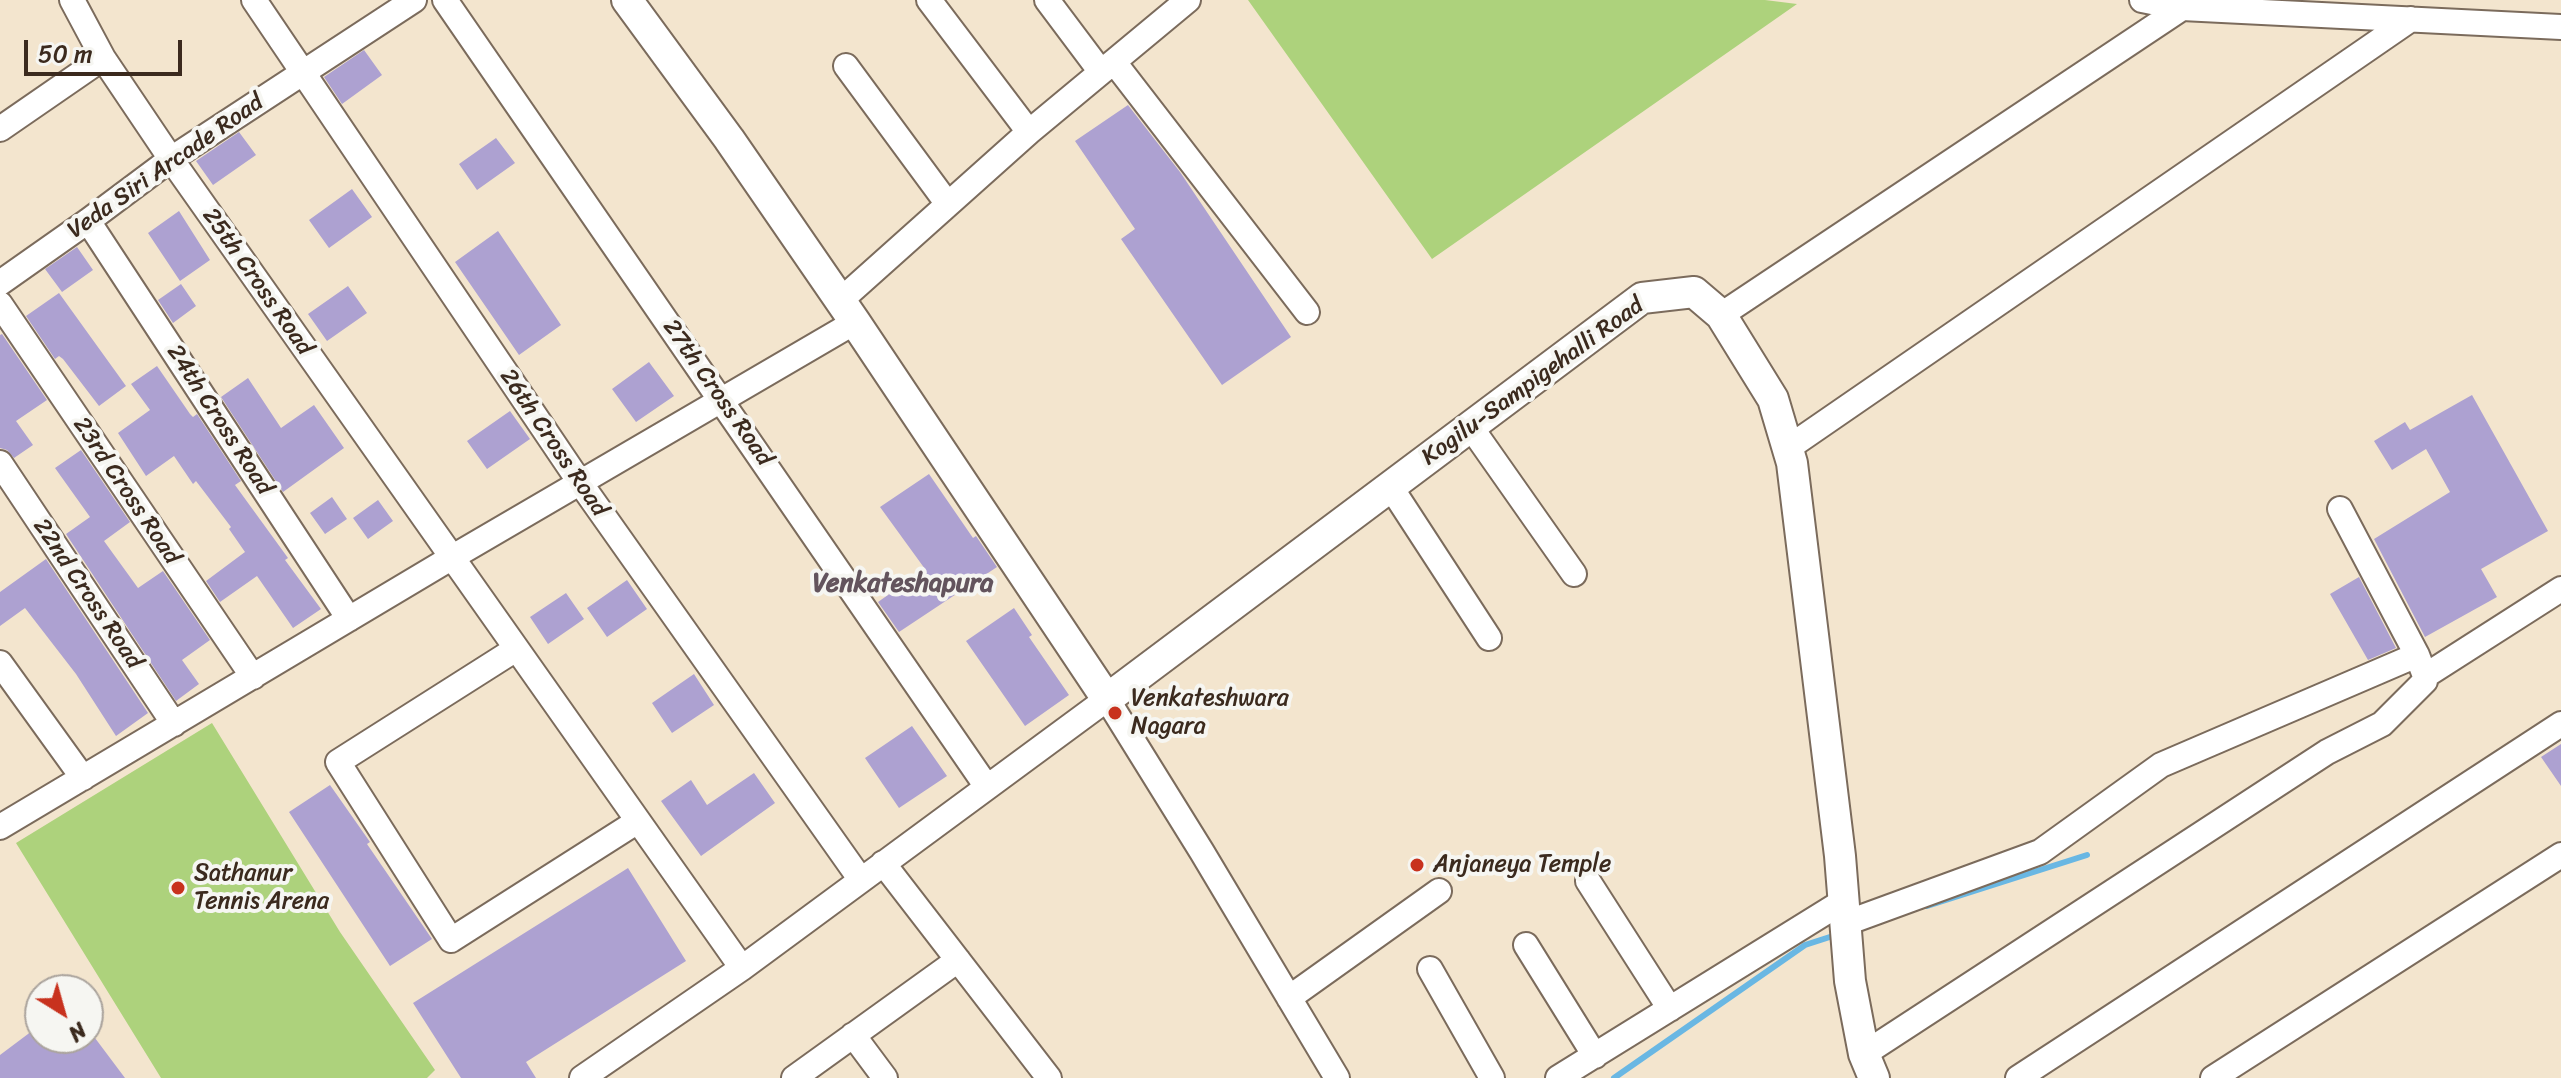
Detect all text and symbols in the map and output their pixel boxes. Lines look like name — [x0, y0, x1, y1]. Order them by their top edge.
scale bar — [28, 24, 186, 74]
text: 50 m — [38, 33, 93, 75]
street label: Veda Siri Arcade Road — [63, 89, 269, 245]
street label: 25th Cross Road — [195, 203, 319, 361]
street label: Kogilu-Sampigehalli Road — [1416, 292, 1650, 472]
street label: 27th Cross Road — [656, 314, 778, 472]
street label: 24th Cross Road — [160, 339, 278, 501]
street label: 26th Cross Road — [493, 363, 613, 523]
street label: 23rd Cross Road — [66, 412, 186, 570]
street label: 22nd Cross Road — [26, 513, 148, 675]
district label: Venkateshapura — [813, 568, 993, 600]
place label: Venkateshwara Nagara — [1131, 685, 1289, 741]
marker: Venkateshwara Nagara — [1106, 704, 1124, 722]
place label: Anjaneya Temple — [1433, 851, 1611, 879]
marker: Anjaneya Temple — [1408, 856, 1426, 874]
place label: Sathanur Tennis Arena — [194, 860, 329, 916]
marker: Sathanur Tennis Arena — [169, 879, 187, 897]
north arrow — [24, 974, 104, 1054]
text: N — [60, 1012, 95, 1052]

